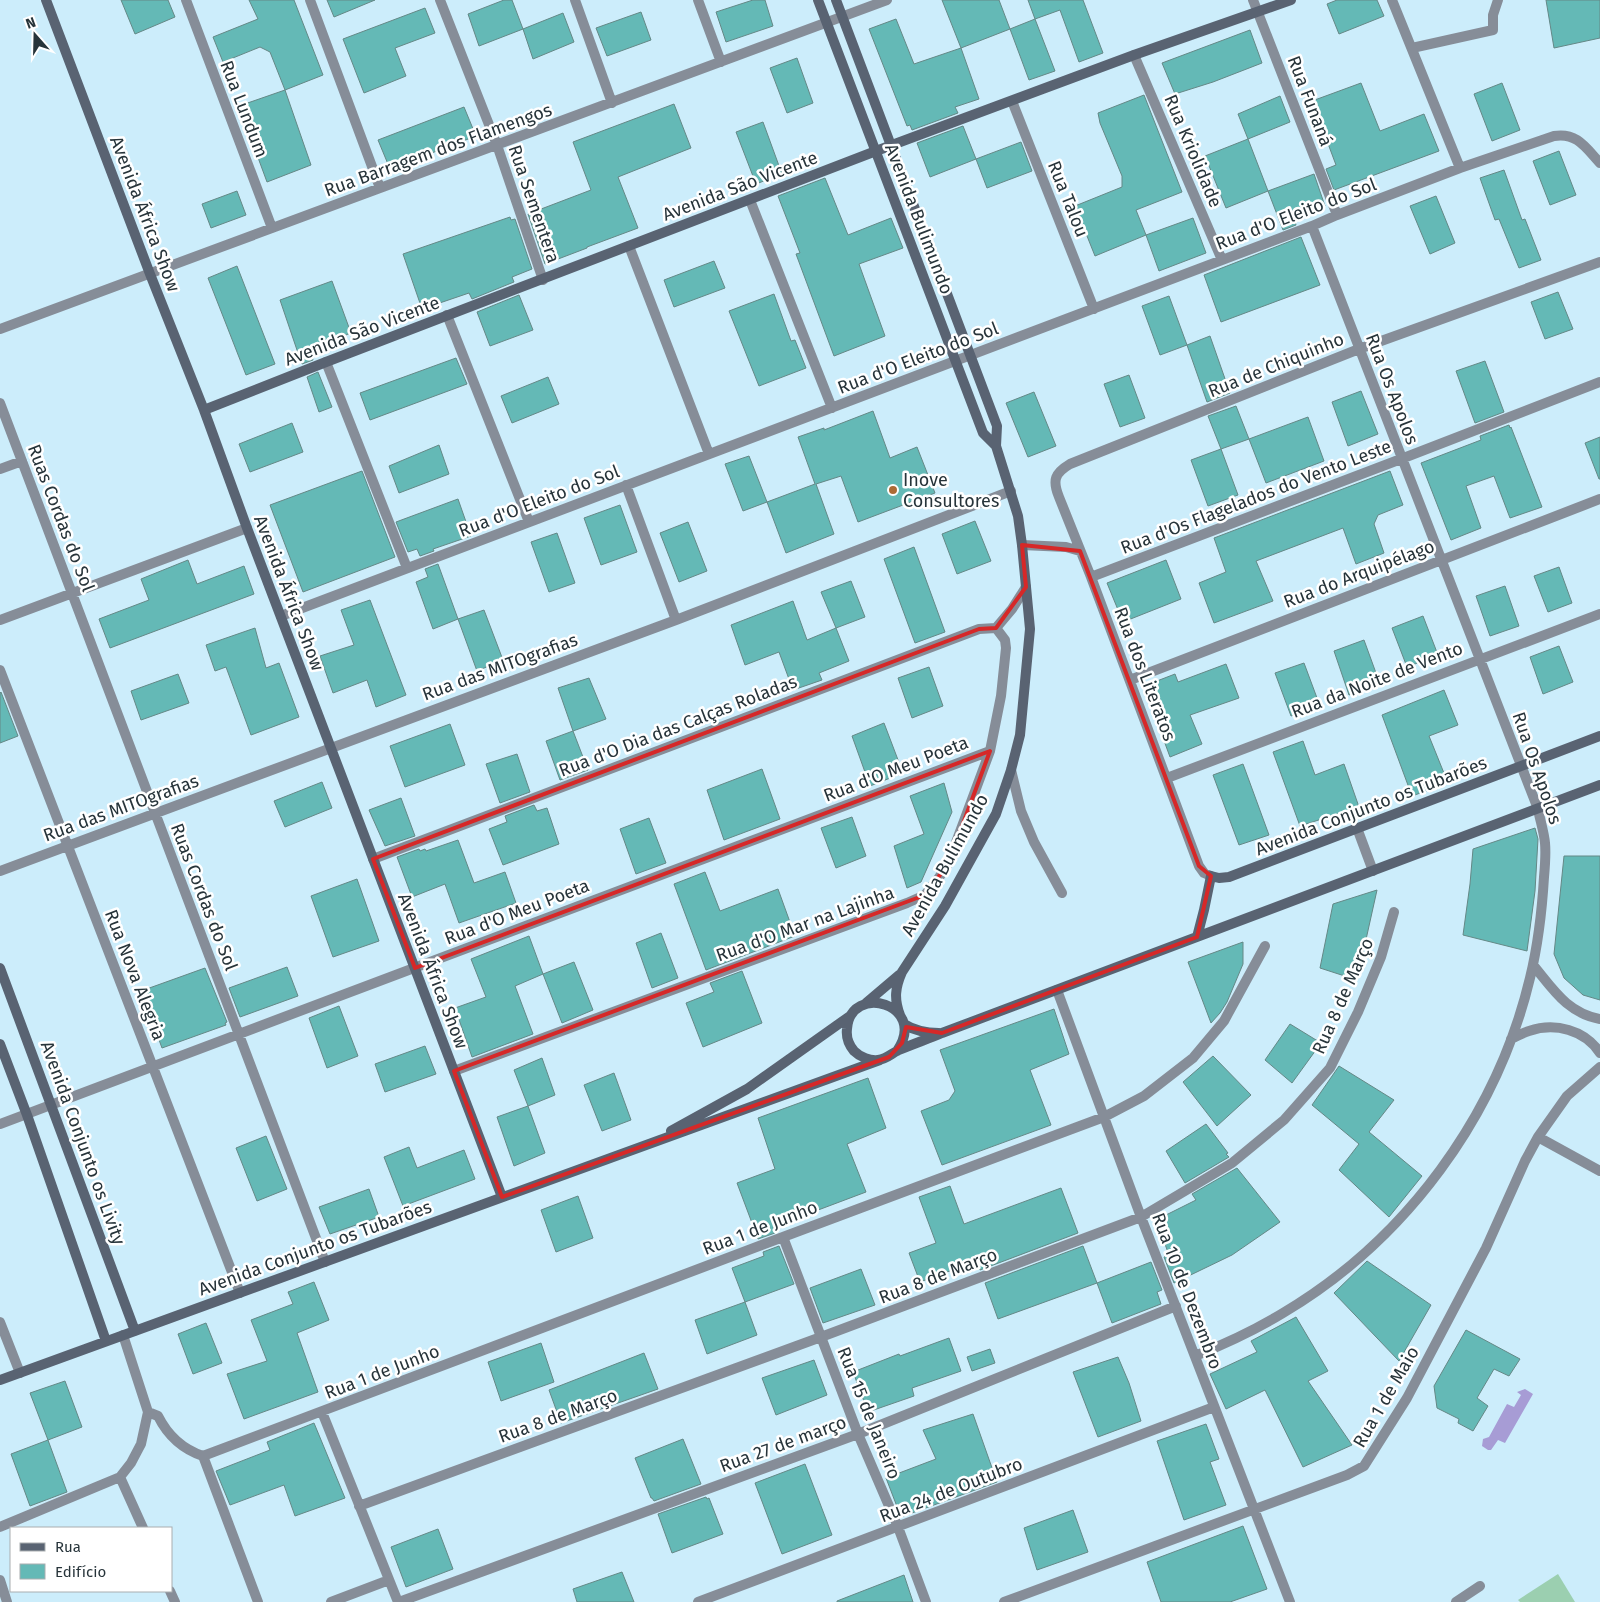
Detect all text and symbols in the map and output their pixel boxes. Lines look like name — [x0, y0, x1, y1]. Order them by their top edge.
north arrow — [10, 10, 60, 60]
text: N — [23, 14, 38, 33]
street label: Rua Funaná — [1283, 53, 1337, 149]
street label: Rua Lundum — [215, 57, 273, 161]
street label: Rua Kriolidade — [1159, 91, 1227, 211]
street label: Rua Barragem dos Flamengos — [321, 99, 555, 201]
street label: Avenida África Show — [105, 133, 186, 295]
street label: Avenida Bulimundo — [880, 141, 958, 297]
street label: Rua Sementera — [503, 142, 565, 266]
street label: Avenida São Vicente — [659, 146, 821, 226]
street label: Rua Talou — [1043, 158, 1093, 240]
street label: Rua d'O Eleito do Sol — [1212, 173, 1380, 255]
street label: Avenida São Vicente — [281, 291, 443, 371]
street label: Rua d'O Eleito do Sol — [834, 317, 1002, 399]
street label: Rua de Chiquinho — [1205, 328, 1347, 402]
street label: Rua Os Apolos — [1361, 330, 1423, 448]
street label: Rua d'Os Flagelados do Vento Leste — [1117, 435, 1395, 559]
street label: Ruas Cordas do Sol — [23, 441, 99, 595]
street label: Rua d'O Eleito do Sol — [455, 460, 623, 542]
place label: Inove Consultores — [903, 469, 999, 512]
marker: Inove Consultores — [887, 484, 899, 496]
street label: Avenida África Show — [249, 512, 330, 674]
street label: Rua do Arquipélago — [1280, 535, 1438, 613]
street label: Rua dos Literatos — [1109, 604, 1181, 744]
street label: Rua das MITOgrafias — [419, 629, 581, 705]
street label: Rua da Noite de Vento — [1288, 637, 1466, 723]
street label: Rua d'O Dia das Calças Roladas — [556, 670, 800, 782]
street label: Rua Os Apolos — [1508, 709, 1566, 827]
street label: Rua d'O Meu Poeta — [820, 731, 972, 807]
street label: Avenida Conjunto os Tubarões — [1252, 752, 1490, 860]
street label: Rua das MITOgrafias — [40, 770, 202, 846]
street label: Avenida Bulimundo — [897, 790, 993, 940]
street label: Ruas Cordas do Sol — [166, 820, 242, 974]
street label: Rua d'O Meu Poeta — [441, 874, 593, 950]
street label: Rua d'O Mar na Lajinha — [713, 882, 897, 966]
street label: Avenida África Show — [393, 890, 474, 1052]
street label: Rua Nova Alegria — [100, 907, 170, 1043]
street label: Rua 8 de Março — [1308, 934, 1378, 1058]
street label: Avenida Conjunto os Livity — [36, 1038, 130, 1248]
street label: Avenida Conjunto os Tubarões — [195, 1196, 435, 1300]
street label: Rua 1 de Junho — [699, 1196, 821, 1260]
street label: Rua 10 de Dezembro — [1147, 1210, 1227, 1372]
street label: Rua 8 de Março — [876, 1243, 1000, 1309]
street label: Rua 1 de Junho — [321, 1340, 443, 1404]
street label: Rua 1 de Maio — [1348, 1342, 1424, 1452]
street label: Rua 15 de Janeiro — [832, 1344, 906, 1482]
street label: Rua 8 de Março — [496, 1384, 620, 1448]
street label: Rua 27 de março — [717, 1411, 849, 1477]
street label: Rua 24 de Outubro — [876, 1453, 1026, 1527]
legend — [10, 1527, 172, 1592]
text: Rua — [55, 1538, 81, 1556]
text: Edifício — [55, 1563, 106, 1581]

